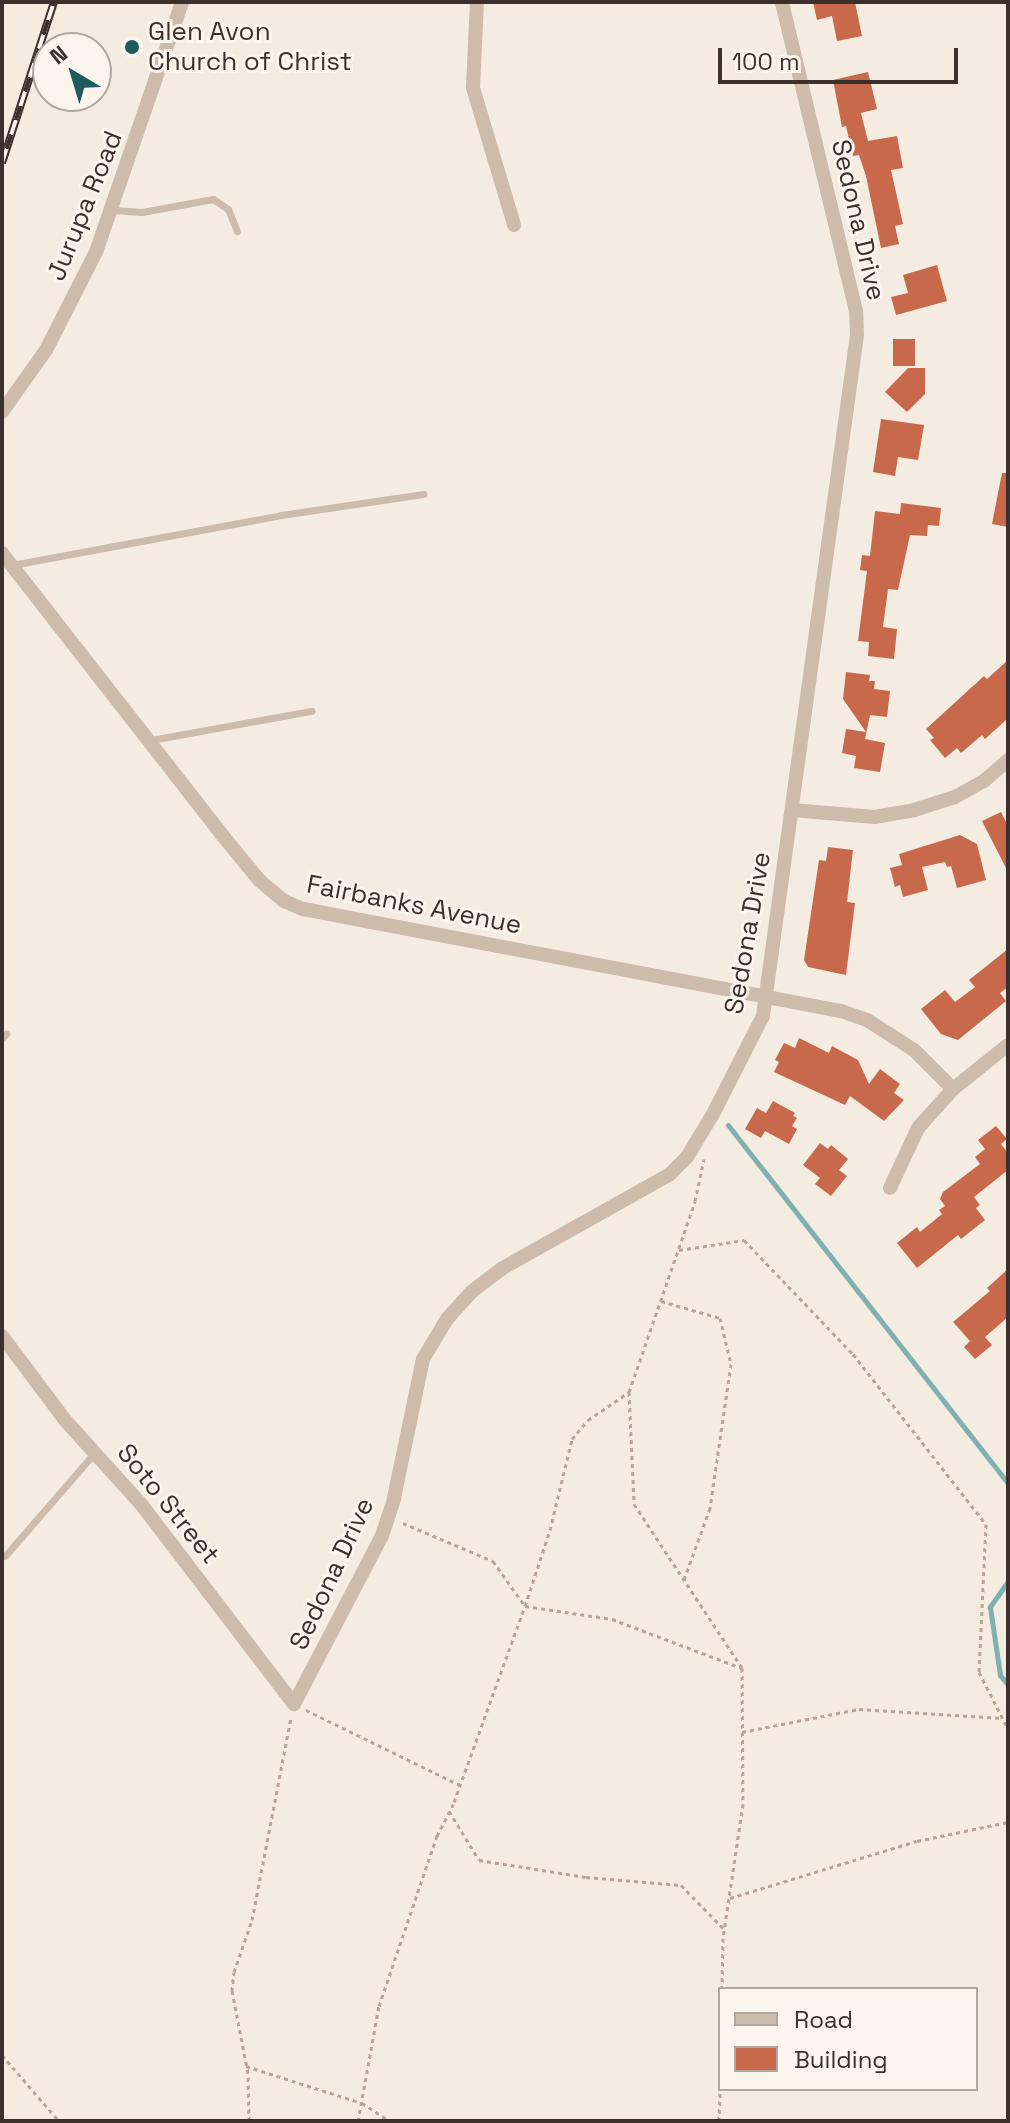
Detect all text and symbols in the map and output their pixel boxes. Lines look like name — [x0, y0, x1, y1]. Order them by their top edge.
place label: Glen Avon Church of Christ — [148, 16, 352, 78]
north arrow — [32, 32, 112, 112]
scale bar — [722, 32, 962, 82]
marker: Glen Avon Church of Christ — [123, 38, 141, 56]
text: N — [44, 39, 73, 70]
text: 100 m — [732, 46, 800, 77]
street label: Jurupa Road — [41, 127, 129, 285]
street label: Sedona Drive — [824, 137, 892, 303]
street label: Sedona Drive — [718, 850, 778, 1016]
street label: Fairbanks Avenue — [304, 869, 524, 941]
street label: Soto Street — [110, 1438, 226, 1570]
street label: Sedona Drive — [283, 1493, 381, 1655]
legend — [718, 1987, 978, 2091]
text: Road — [794, 2004, 853, 2035]
text: Building — [794, 2044, 888, 2075]

